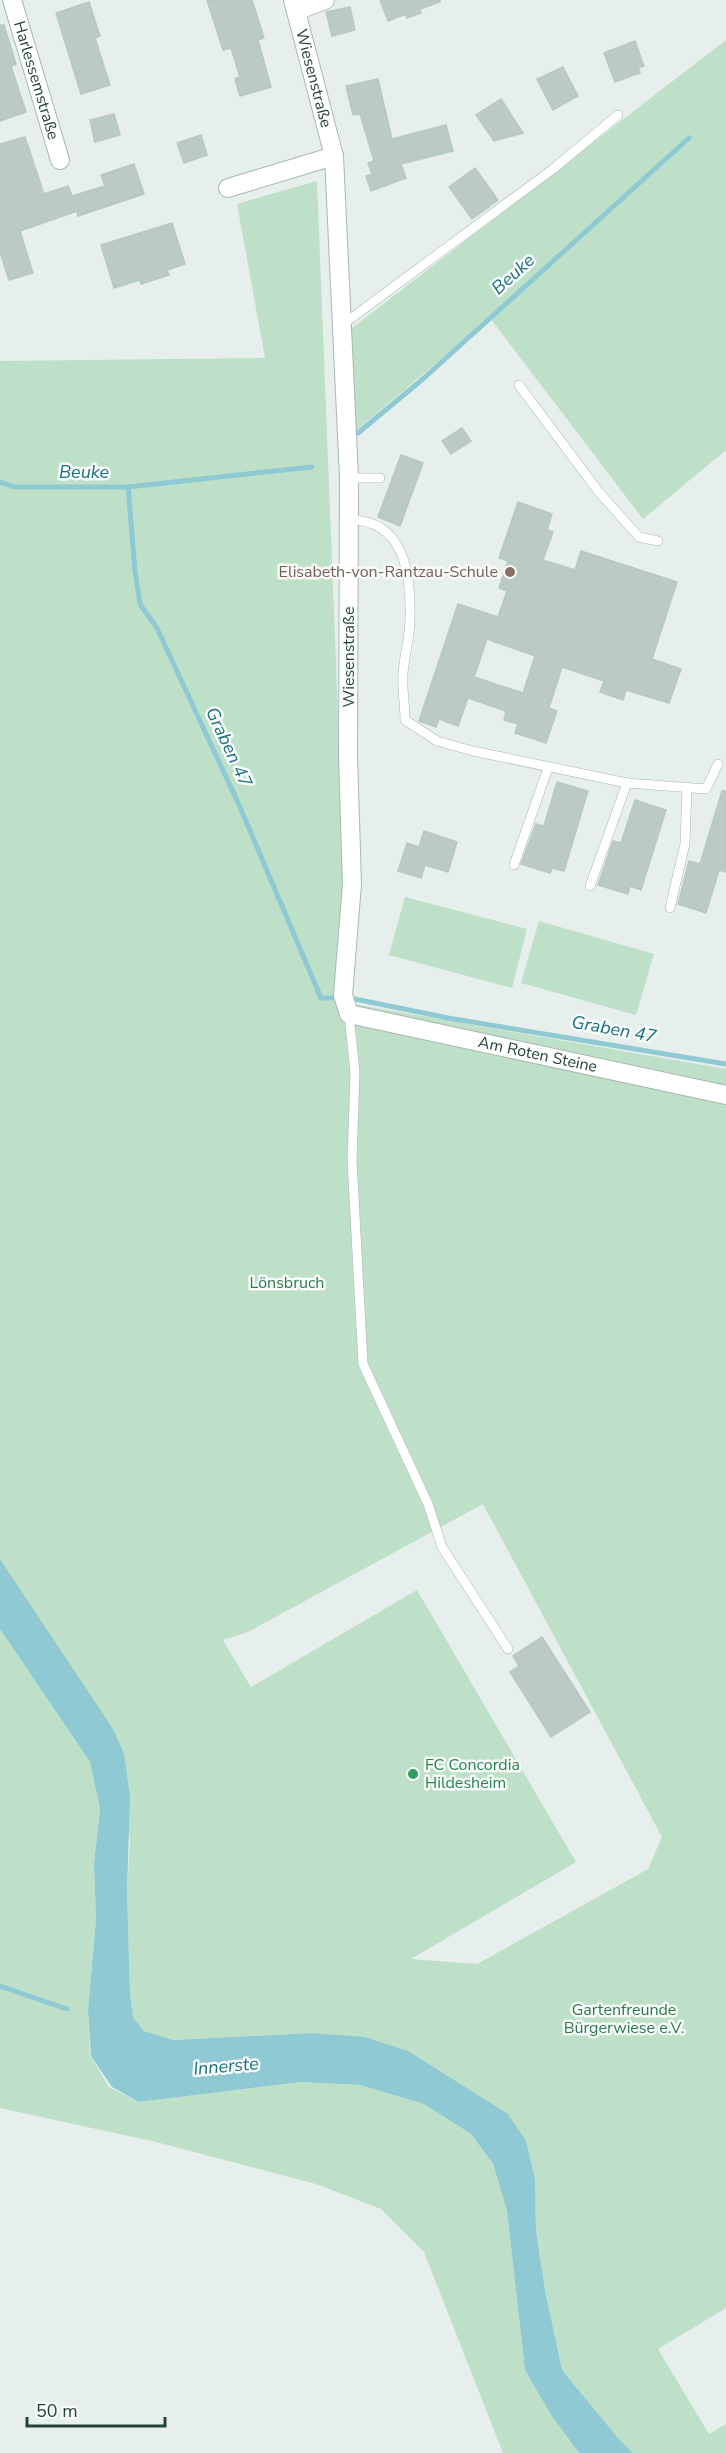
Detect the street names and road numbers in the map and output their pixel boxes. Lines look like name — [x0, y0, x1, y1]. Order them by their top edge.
street label: Harlessemstraße — [8, 18, 64, 142]
street label: Wiesenstraße — [290, 27, 337, 130]
street label: Wiesenstraße — [338, 607, 360, 707]
street label: Am Roten Steine — [476, 1031, 599, 1078]

